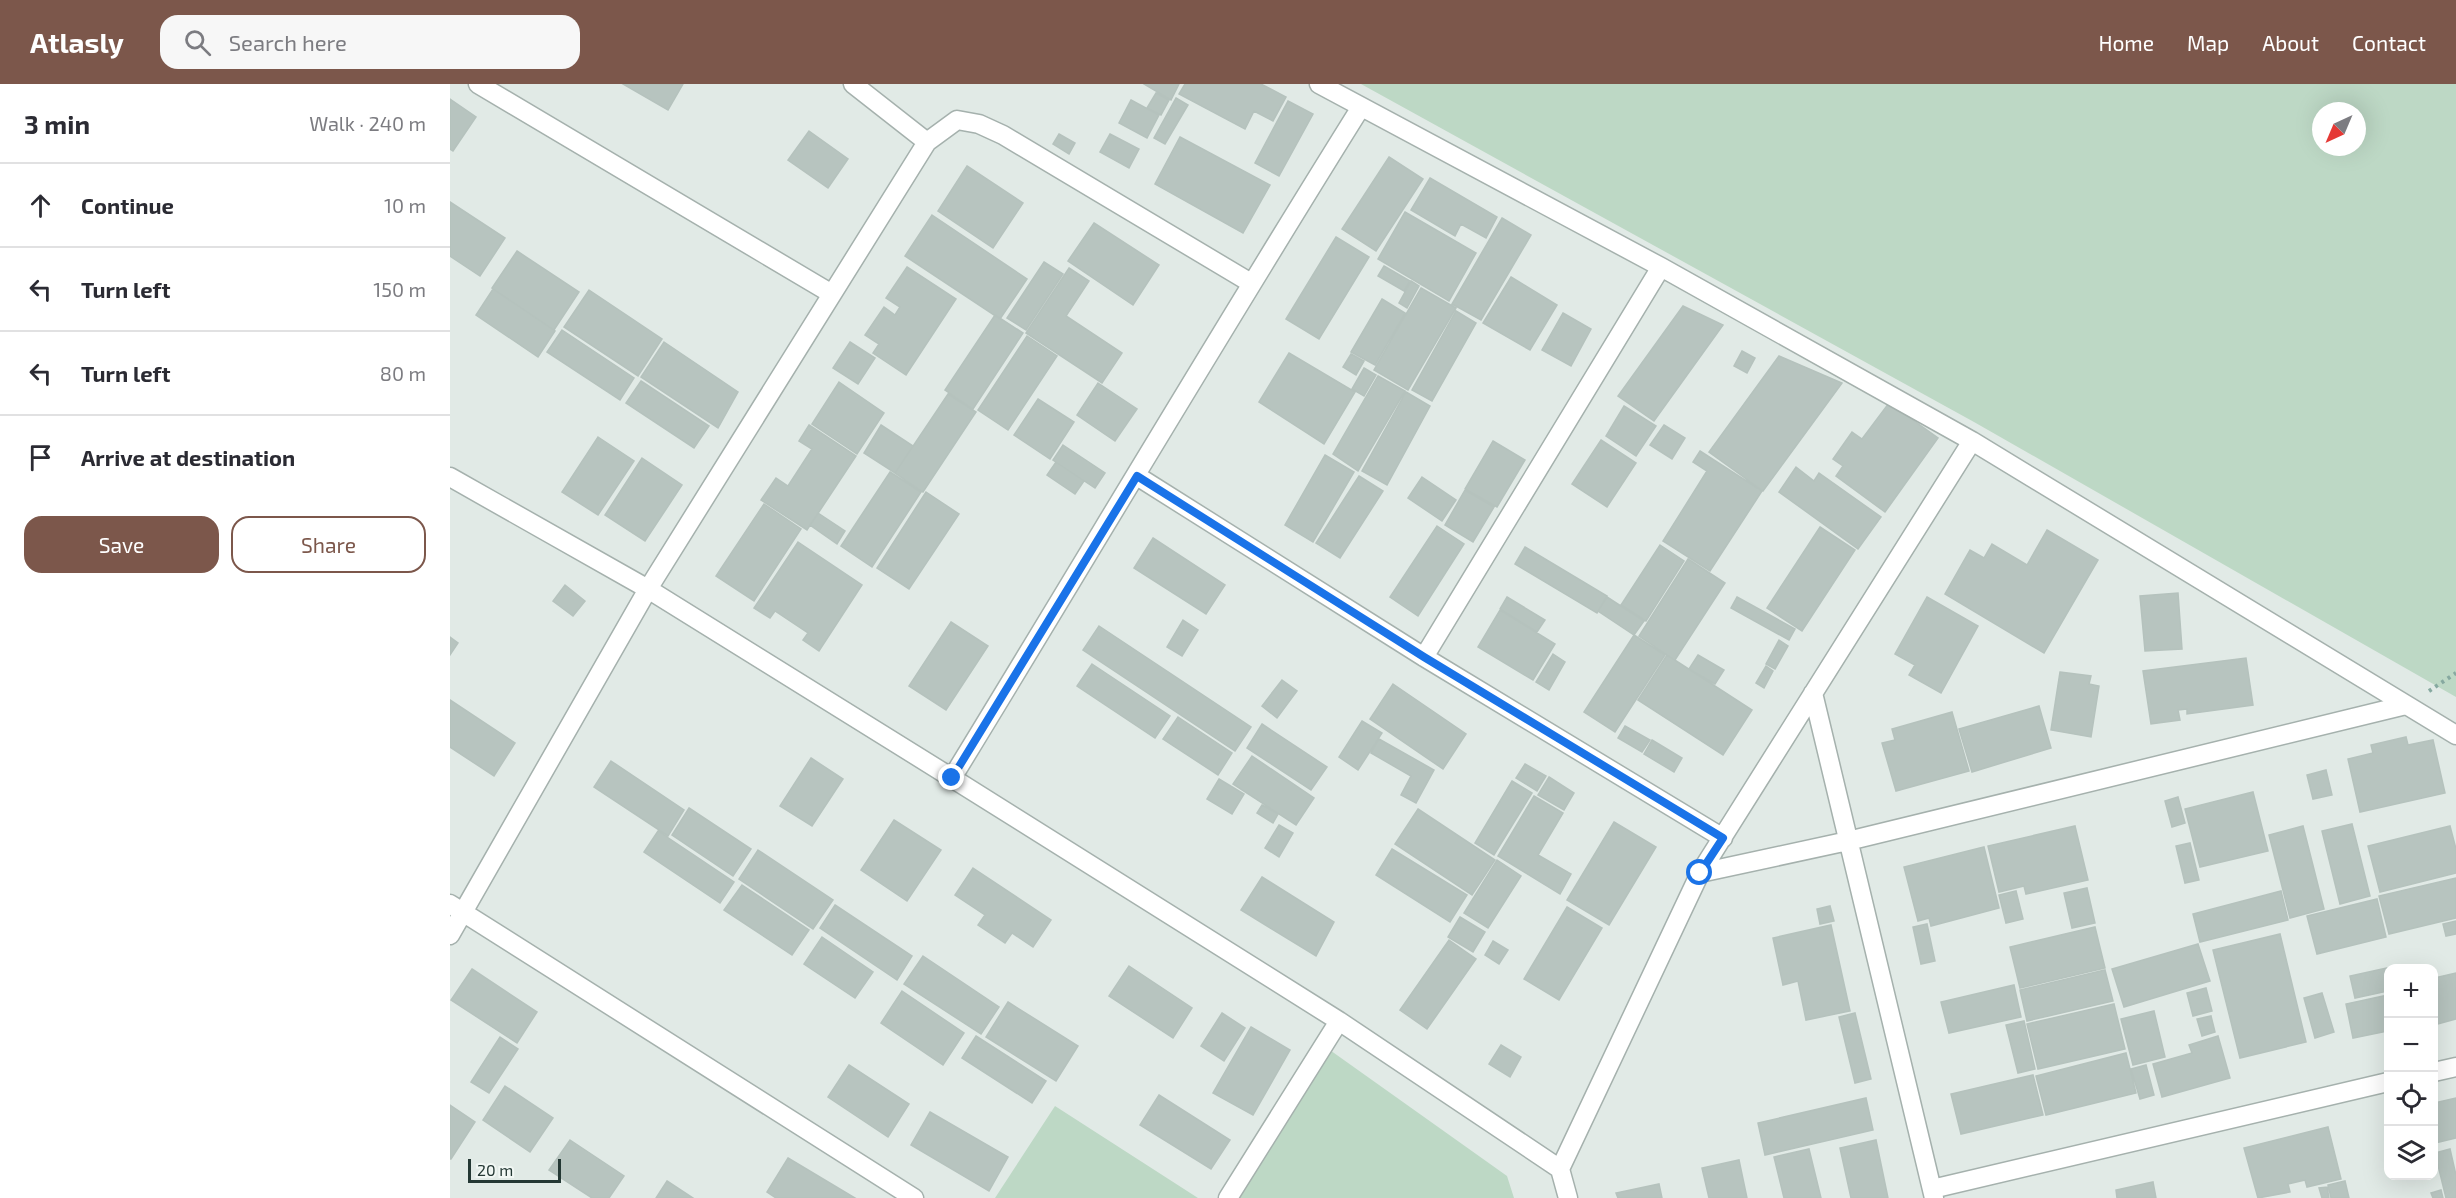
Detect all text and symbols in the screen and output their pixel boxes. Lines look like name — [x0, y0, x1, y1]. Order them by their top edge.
search box — [160, 15, 580, 69]
text: Atlasly — [30, 25, 124, 59]
icon: search — [181, 26, 214, 59]
text: Search here — [229, 29, 347, 55]
text: Home — [2098, 30, 2154, 55]
text: Map — [2187, 30, 2229, 55]
text: About — [2262, 30, 2319, 55]
text: Contact — [2352, 30, 2426, 55]
north arrow — [2312, 102, 2366, 156]
text: 3 min — [24, 108, 90, 139]
text: Walk · 240 m — [309, 111, 426, 135]
icon: ahead — [24, 189, 57, 222]
text: Continue — [81, 192, 174, 218]
text: 10 m — [384, 193, 426, 217]
icon: left — [24, 273, 57, 306]
text: Turn left — [81, 276, 170, 302]
text: 150 m — [373, 277, 426, 301]
icon: left — [24, 357, 57, 390]
text: Turn left — [81, 360, 170, 386]
text: 80 m — [380, 361, 426, 385]
icon: arrive — [24, 441, 57, 474]
text: Arrive at destination — [81, 444, 295, 470]
button: Save — [24, 516, 219, 573]
button: Share — [231, 516, 426, 573]
route end — [938, 764, 964, 790]
route start — [1686, 859, 1712, 885]
map controls — [2384, 964, 2438, 1180]
button: + — [2384, 964, 2438, 1018]
button: − — [2384, 1018, 2438, 1072]
button: locate — [2384, 1072, 2438, 1126]
button: layers — [2384, 1126, 2438, 1180]
scale bar — [468, 1156, 561, 1184]
text: 20 m — [477, 1160, 513, 1179]

